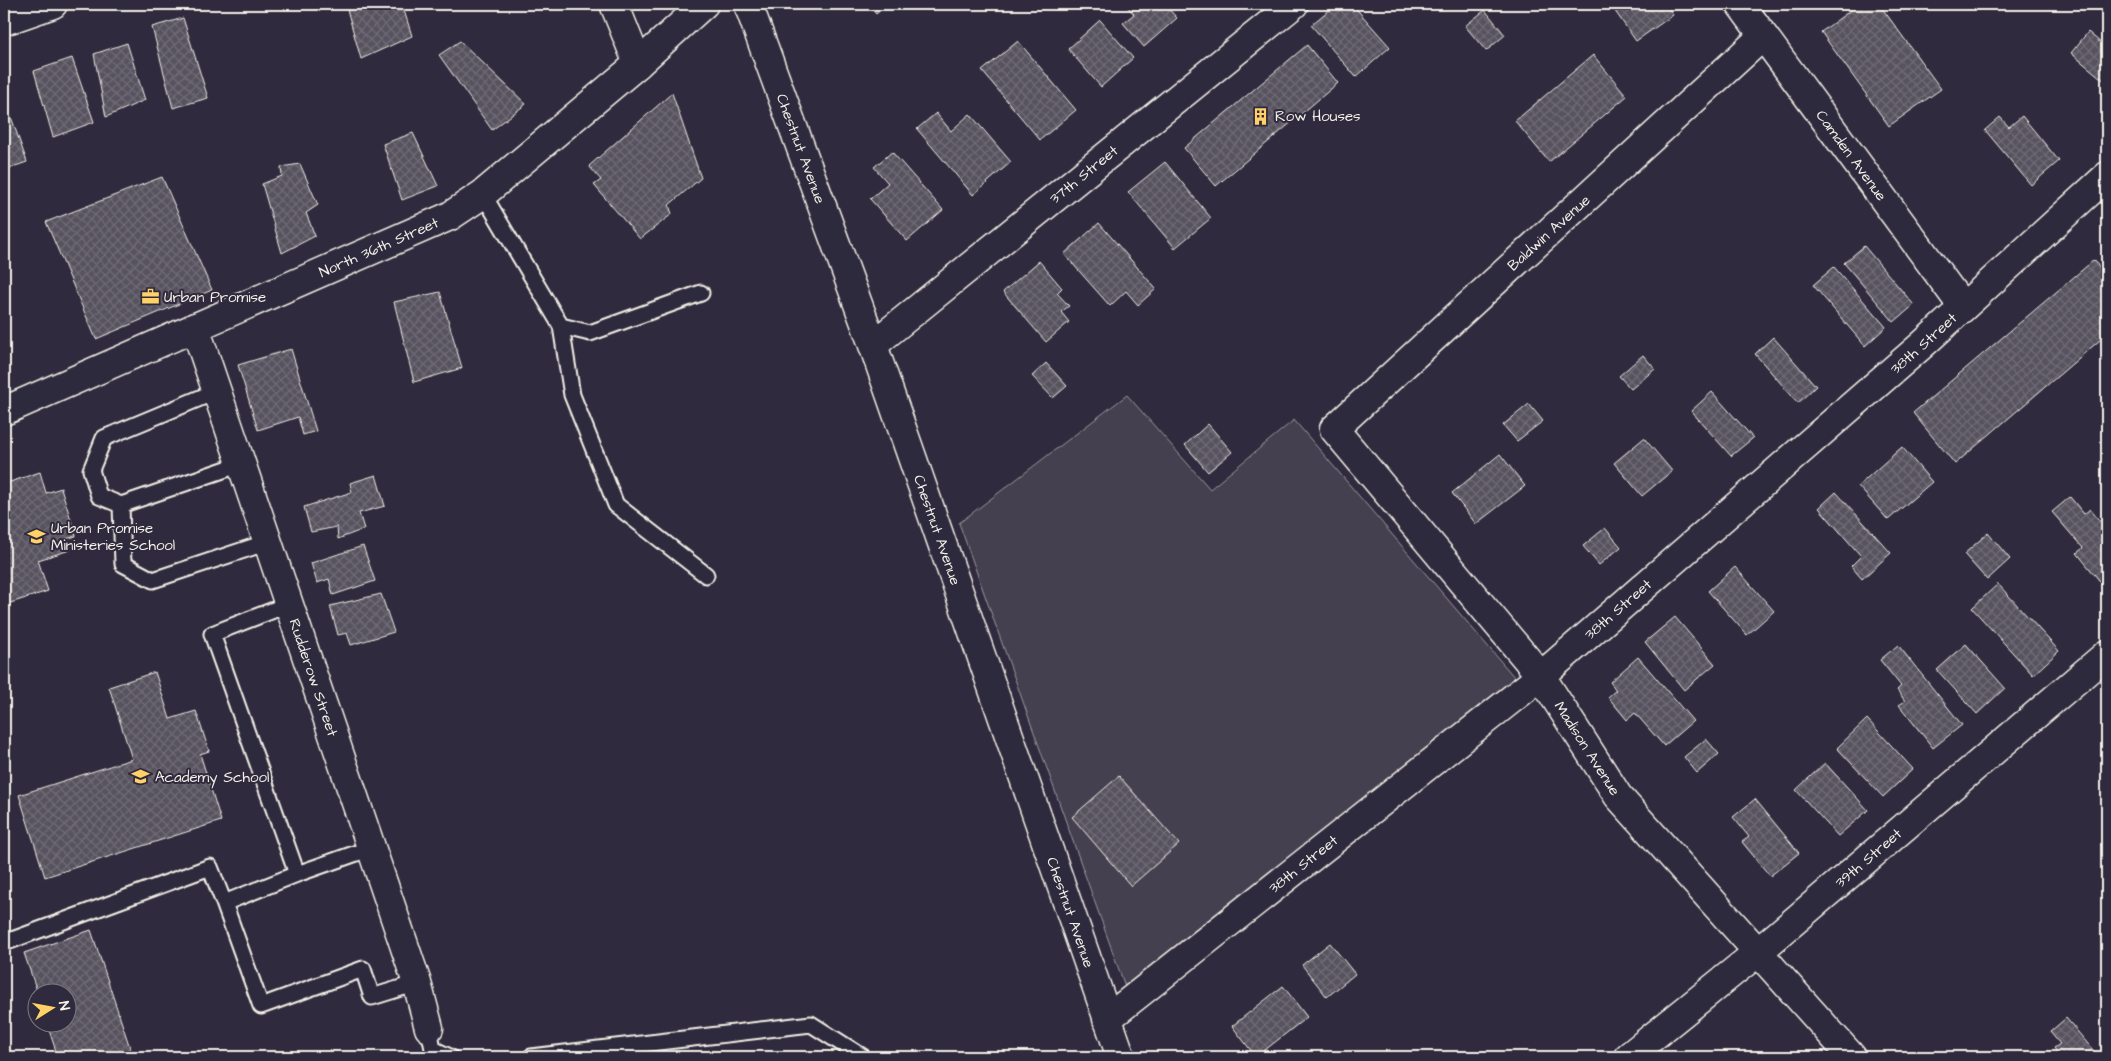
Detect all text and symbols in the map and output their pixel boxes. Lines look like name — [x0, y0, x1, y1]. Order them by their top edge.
street label: Chestnut Avenue — [771, 91, 831, 207]
building icon: Row Houses — [1251, 106, 1271, 126]
place label: Row Houses — [1275, 106, 1361, 127]
street label: Camden Avenue — [1811, 106, 1892, 205]
street label: 37th Street — [1045, 140, 1122, 209]
street label: Baldwin Avenue — [1503, 190, 1595, 276]
street label: North 36th Street — [316, 212, 442, 283]
office icon: Urban Promise — [140, 287, 160, 307]
place label: Urban Promise — [164, 287, 266, 308]
street label: 38th Street — [1885, 308, 1961, 379]
street label: Chestnut Avenue — [908, 472, 966, 588]
place label: Urban Promise Ministeries School — [51, 518, 175, 556]
school or university icon: Urban Promise Ministeries School — [27, 527, 47, 547]
street label: 38th Street — [1580, 574, 1656, 644]
street label: Rudderow Street — [284, 616, 343, 739]
street label: Madison Avenue — [1549, 697, 1625, 800]
school or university icon: Academy School — [131, 767, 151, 787]
place label: Academy School — [155, 767, 269, 789]
street label: 39th Street — [1830, 823, 1906, 893]
street label: 38th Street — [1264, 830, 1342, 898]
street label: Chestnut Avenue — [1042, 854, 1100, 971]
north arrow — [28, 984, 78, 1034]
text: N — [53, 999, 74, 1012]

